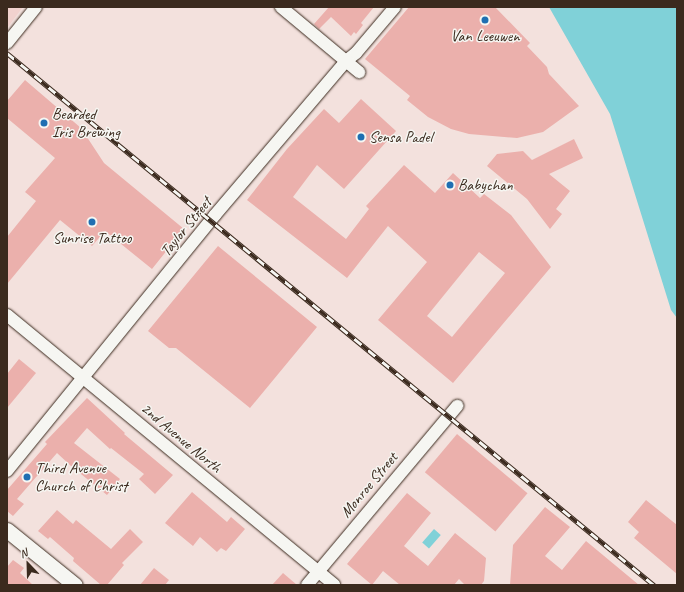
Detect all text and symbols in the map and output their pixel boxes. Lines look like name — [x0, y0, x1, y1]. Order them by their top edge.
marker: Van Leeuwen — [480, 15, 490, 25]
place label: Van Leeuwen — [451, 26, 519, 46]
place label: Bearded Iris Brewing — [52, 104, 120, 142]
marker: Bearded Iris Brewing — [39, 118, 49, 128]
place label: Sensa Padel — [369, 127, 433, 147]
marker: Sensa Padel — [356, 132, 366, 142]
place label: Babychan — [458, 175, 513, 195]
marker: Babychan — [445, 180, 455, 190]
street label: Taylor Street — [156, 193, 216, 261]
marker: Sunrise Tattoo — [87, 217, 97, 227]
place label: Sunrise Tattoo — [53, 228, 131, 248]
street label: 2nd Avenue North — [137, 399, 225, 477]
street label: Monroe Street — [336, 448, 402, 522]
place label: Third Avenue Church of Christ — [35, 458, 128, 496]
marker: Third Avenue Church of Christ — [22, 472, 32, 482]
north arrow — [8, 544, 48, 584]
text: N — [17, 545, 29, 561]

